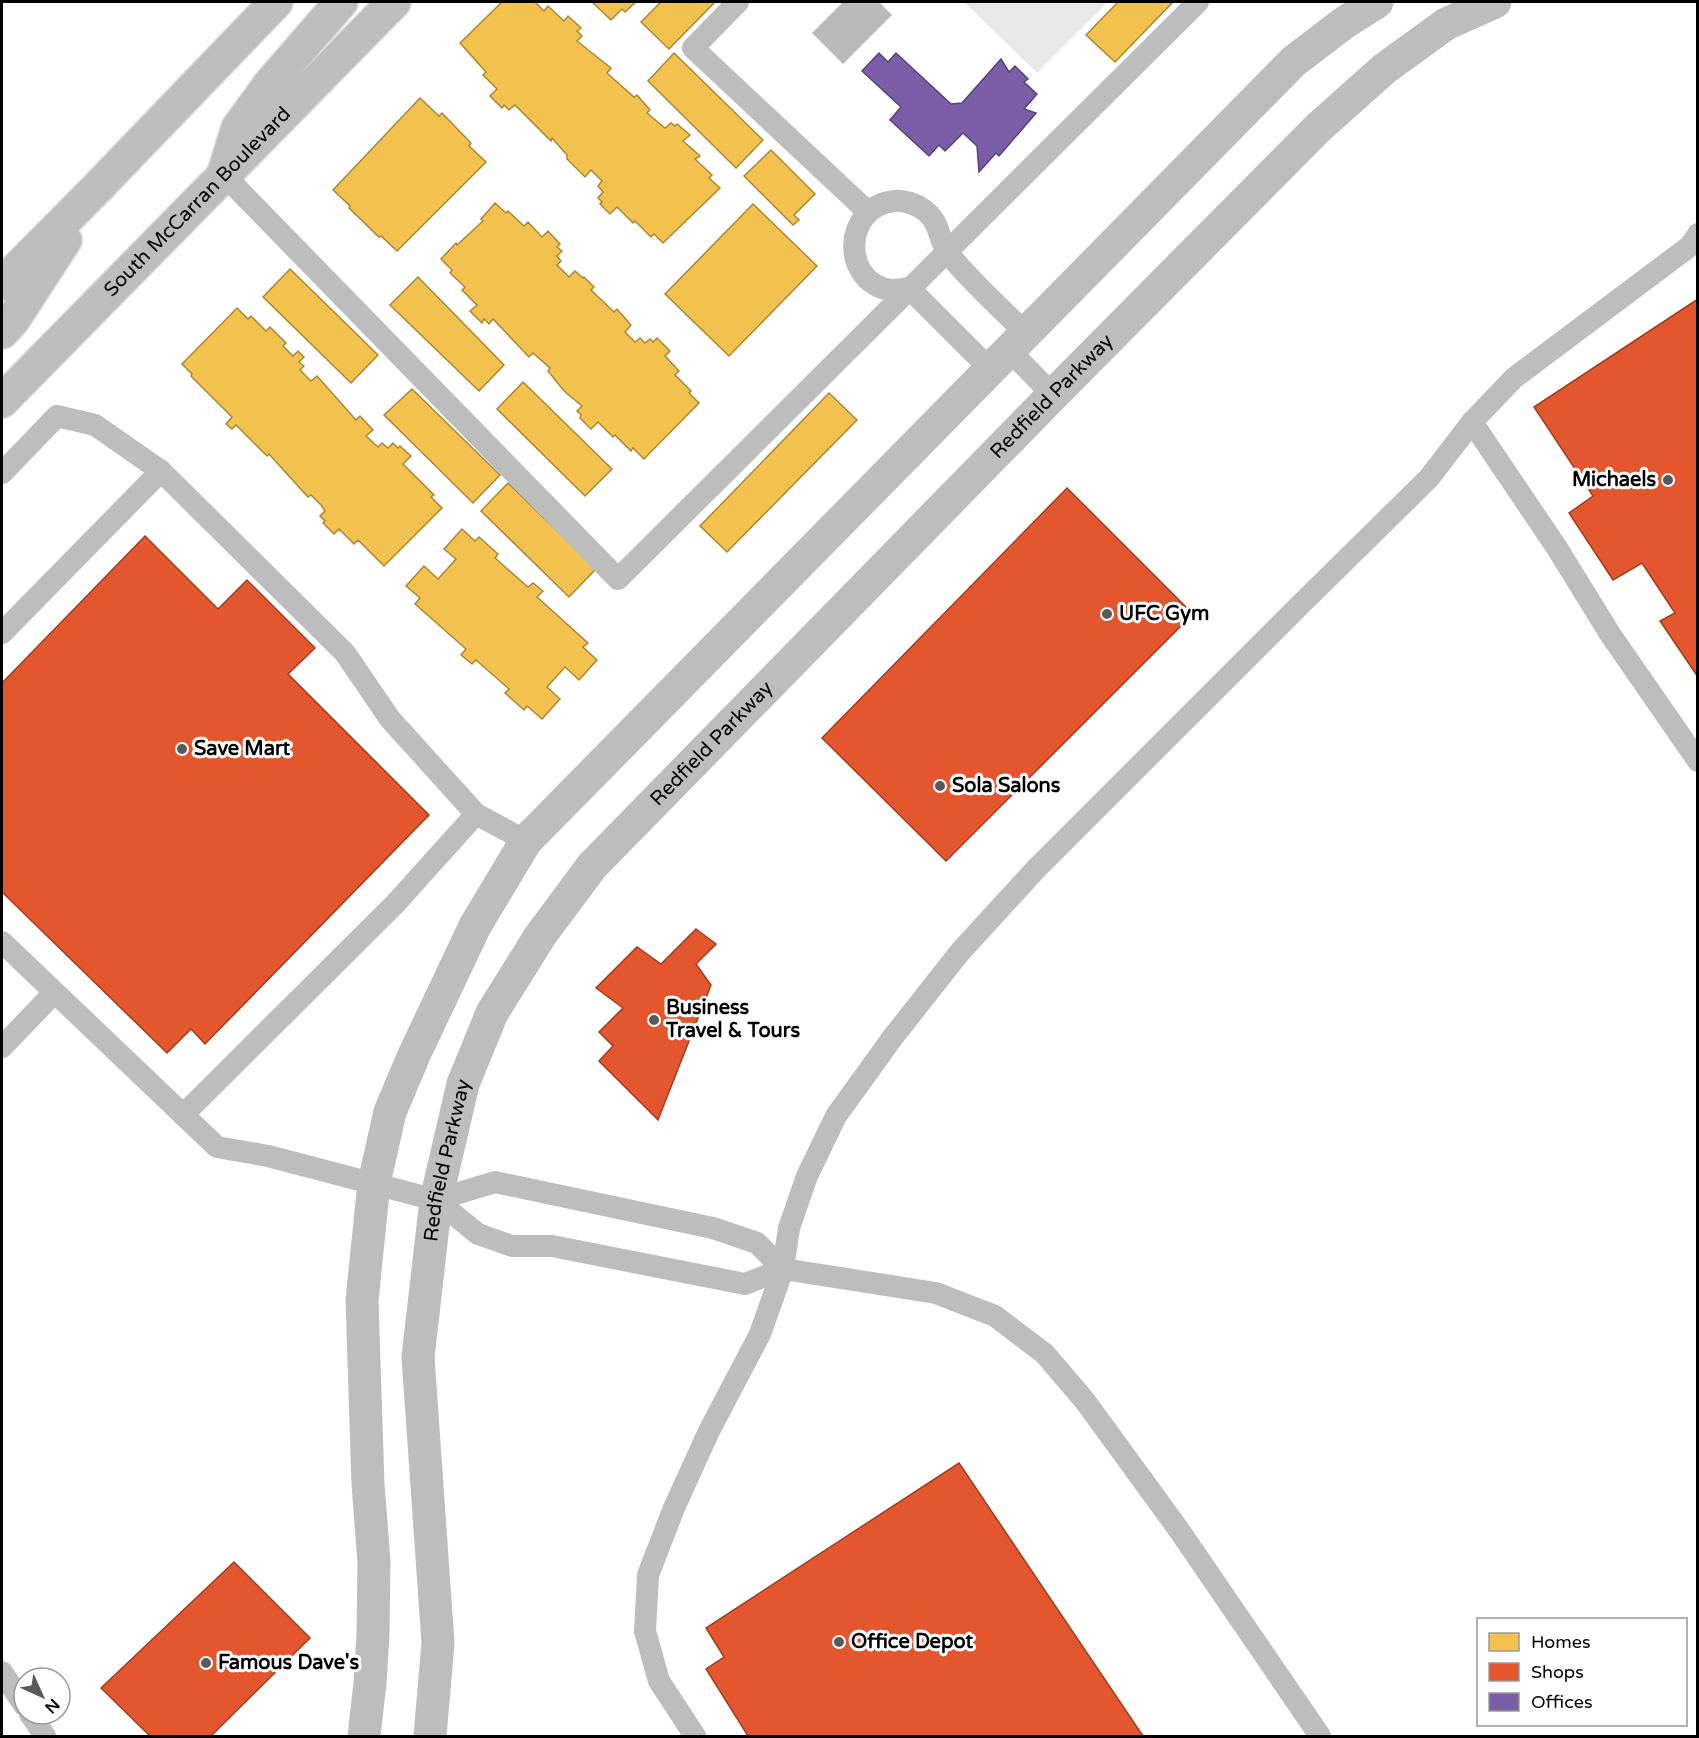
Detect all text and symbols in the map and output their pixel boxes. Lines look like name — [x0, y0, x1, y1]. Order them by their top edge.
street label: South McCarran Boulevard — [99, 102, 296, 302]
street label: Redfield Parkway — [985, 329, 1119, 464]
place label: Michaels — [1572, 468, 1656, 492]
marker: Michaels — [1661, 473, 1675, 487]
place label: UFC Gym — [1119, 602, 1209, 626]
marker: UFC Gym — [1100, 607, 1114, 621]
street label: Redfield Parkway — [645, 676, 778, 811]
place label: Save Mart — [194, 737, 291, 761]
marker: Save Mart — [175, 742, 189, 756]
place label: Sola Salons — [952, 774, 1061, 798]
marker: Sola Salons — [933, 779, 947, 793]
place label: Business Travel & Tours — [665, 996, 800, 1043]
marker: Business Travel & Tours — [647, 1013, 661, 1027]
street label: Redfield Parkway — [419, 1077, 476, 1243]
legend — [1477, 1618, 1687, 1726]
place label: Office Depot — [851, 1630, 974, 1654]
text: Homes — [1531, 1631, 1591, 1653]
marker: Office Depot — [832, 1635, 846, 1649]
place label: Famous Dave's — [218, 1651, 359, 1675]
marker: Famous Dave's — [199, 1656, 213, 1670]
text: Shops — [1531, 1661, 1584, 1683]
north arrow — [12, 1666, 72, 1726]
text: Offices — [1531, 1691, 1593, 1713]
text: N — [40, 1694, 64, 1718]

